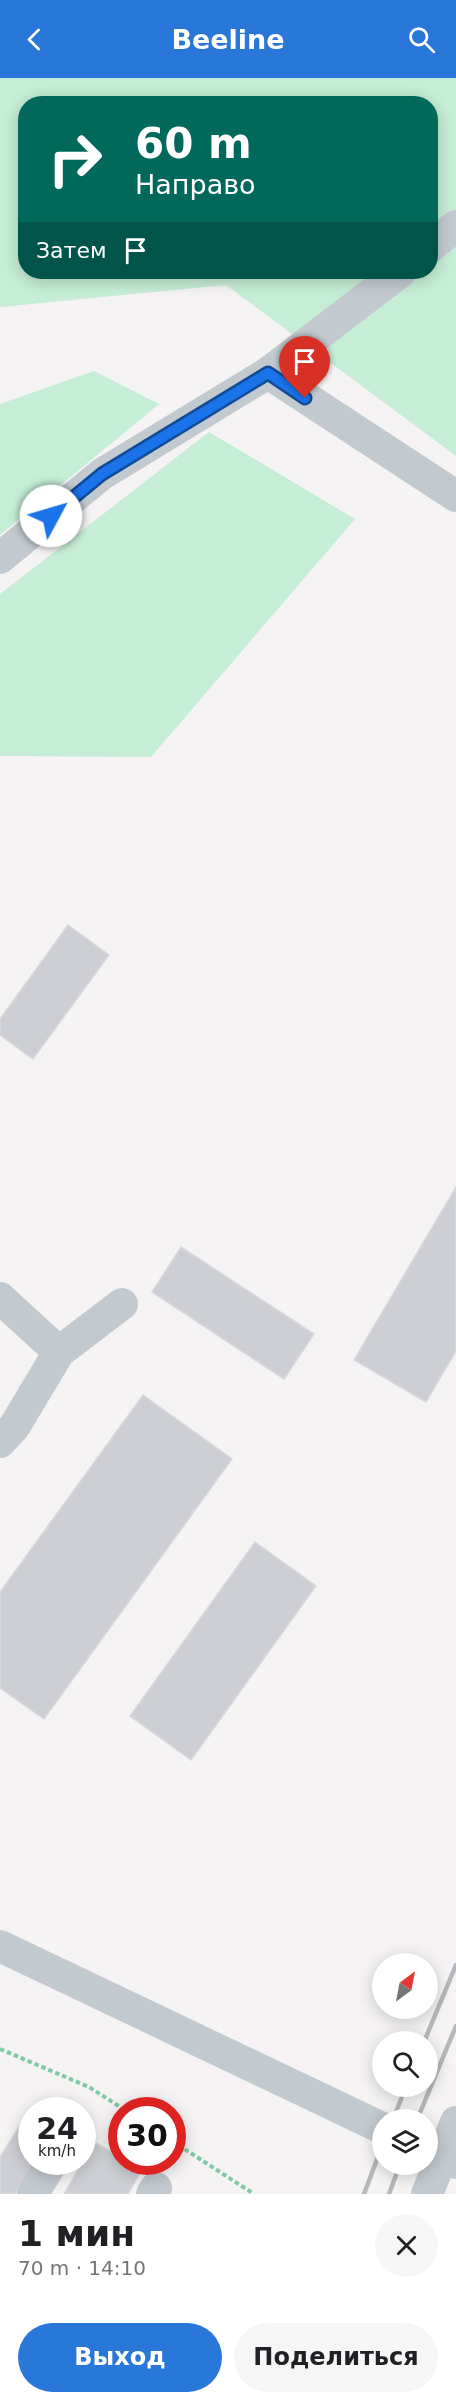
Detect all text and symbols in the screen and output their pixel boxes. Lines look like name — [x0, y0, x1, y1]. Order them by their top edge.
icon: back — [18, 23, 51, 56]
icon: search — [405, 23, 438, 56]
text: Beeline — [171, 24, 285, 55]
text: 60 m — [135, 119, 252, 168]
icon: right — [36, 120, 114, 198]
text: Направо — [135, 169, 256, 200]
icon: arrive — [119, 234, 152, 267]
text: Затем — [36, 238, 107, 263]
pin — [279, 336, 330, 398]
icon: arrive — [288, 345, 321, 378]
position arrow — [19, 484, 83, 548]
north arrow — [372, 1953, 438, 2019]
map controls — [372, 1953, 438, 2175]
button: search — [372, 2031, 438, 2097]
speed limit sign: 30 — [108, 2097, 186, 2175]
button: layers — [372, 2109, 438, 2175]
text: 24 — [36, 2111, 78, 2146]
text: km/h — [38, 2142, 76, 2160]
text: 1 мин — [18, 2213, 135, 2254]
button: close — [375, 2214, 438, 2277]
text: 70 m · 14:10 — [18, 2256, 146, 2280]
button: Выход — [18, 2323, 222, 2392]
button: Поделиться — [234, 2323, 438, 2392]

